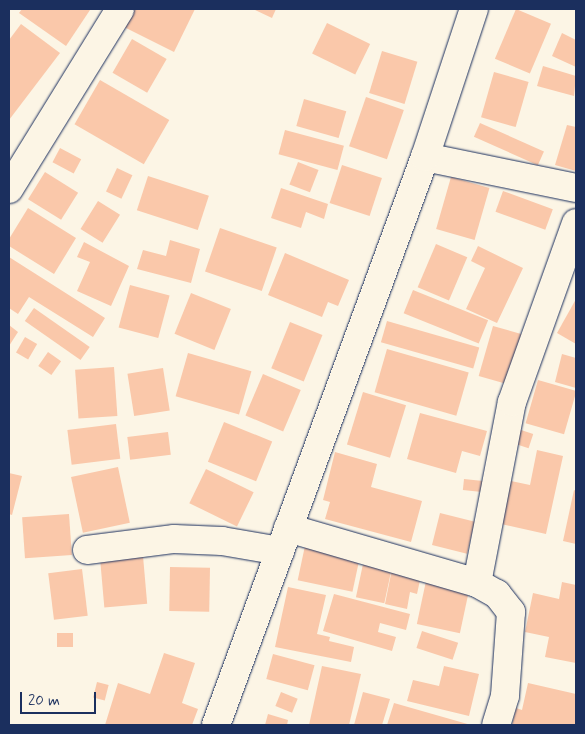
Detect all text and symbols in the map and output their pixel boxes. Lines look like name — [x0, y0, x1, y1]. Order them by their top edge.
scale bar — [22, 682, 99, 714]
text: 20 m — [28, 691, 60, 711]

